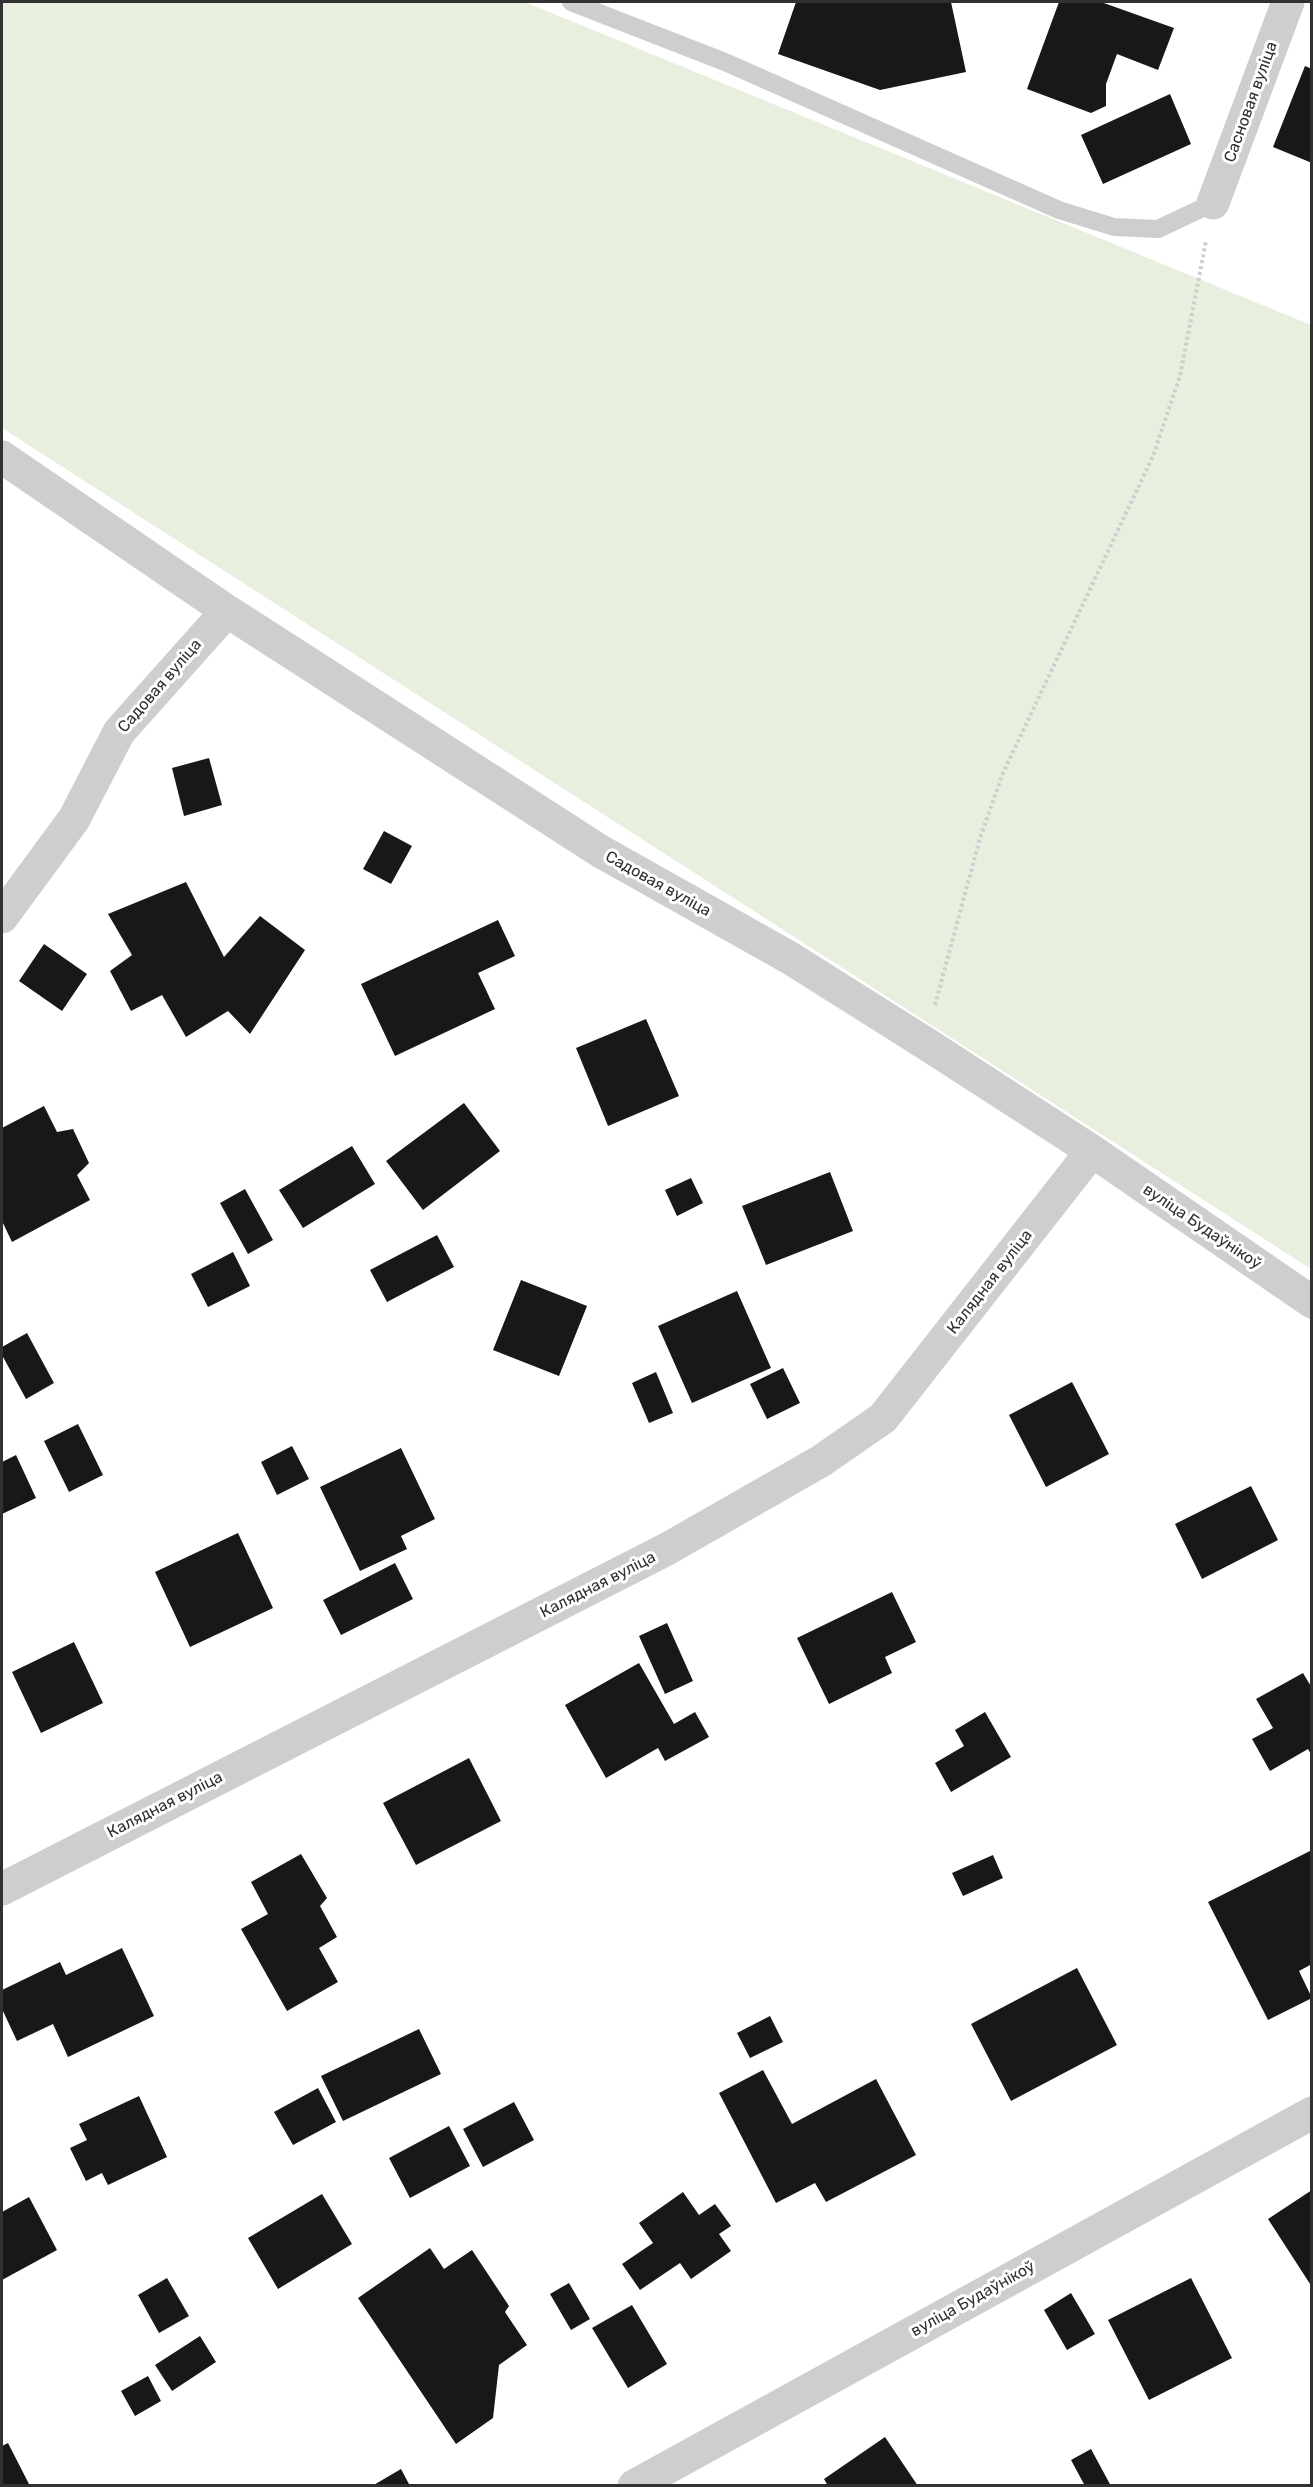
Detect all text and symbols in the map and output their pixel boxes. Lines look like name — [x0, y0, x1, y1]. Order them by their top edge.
street label: Сасновая вуліца — [1220, 39, 1282, 165]
street label: Садовая вуліца — [114, 635, 206, 737]
street label: Садовая вуліца — [602, 847, 714, 921]
street label: вуліца Будаўнікоў — [1139, 1180, 1265, 1274]
street label: Калядная вуліца — [943, 1226, 1037, 1338]
street label: Калядная вуліца — [537, 1548, 659, 1622]
street label: Калядная вуліца — [104, 1768, 226, 1842]
street label: вуліца Будаўнікоў — [908, 2257, 1038, 2341]

